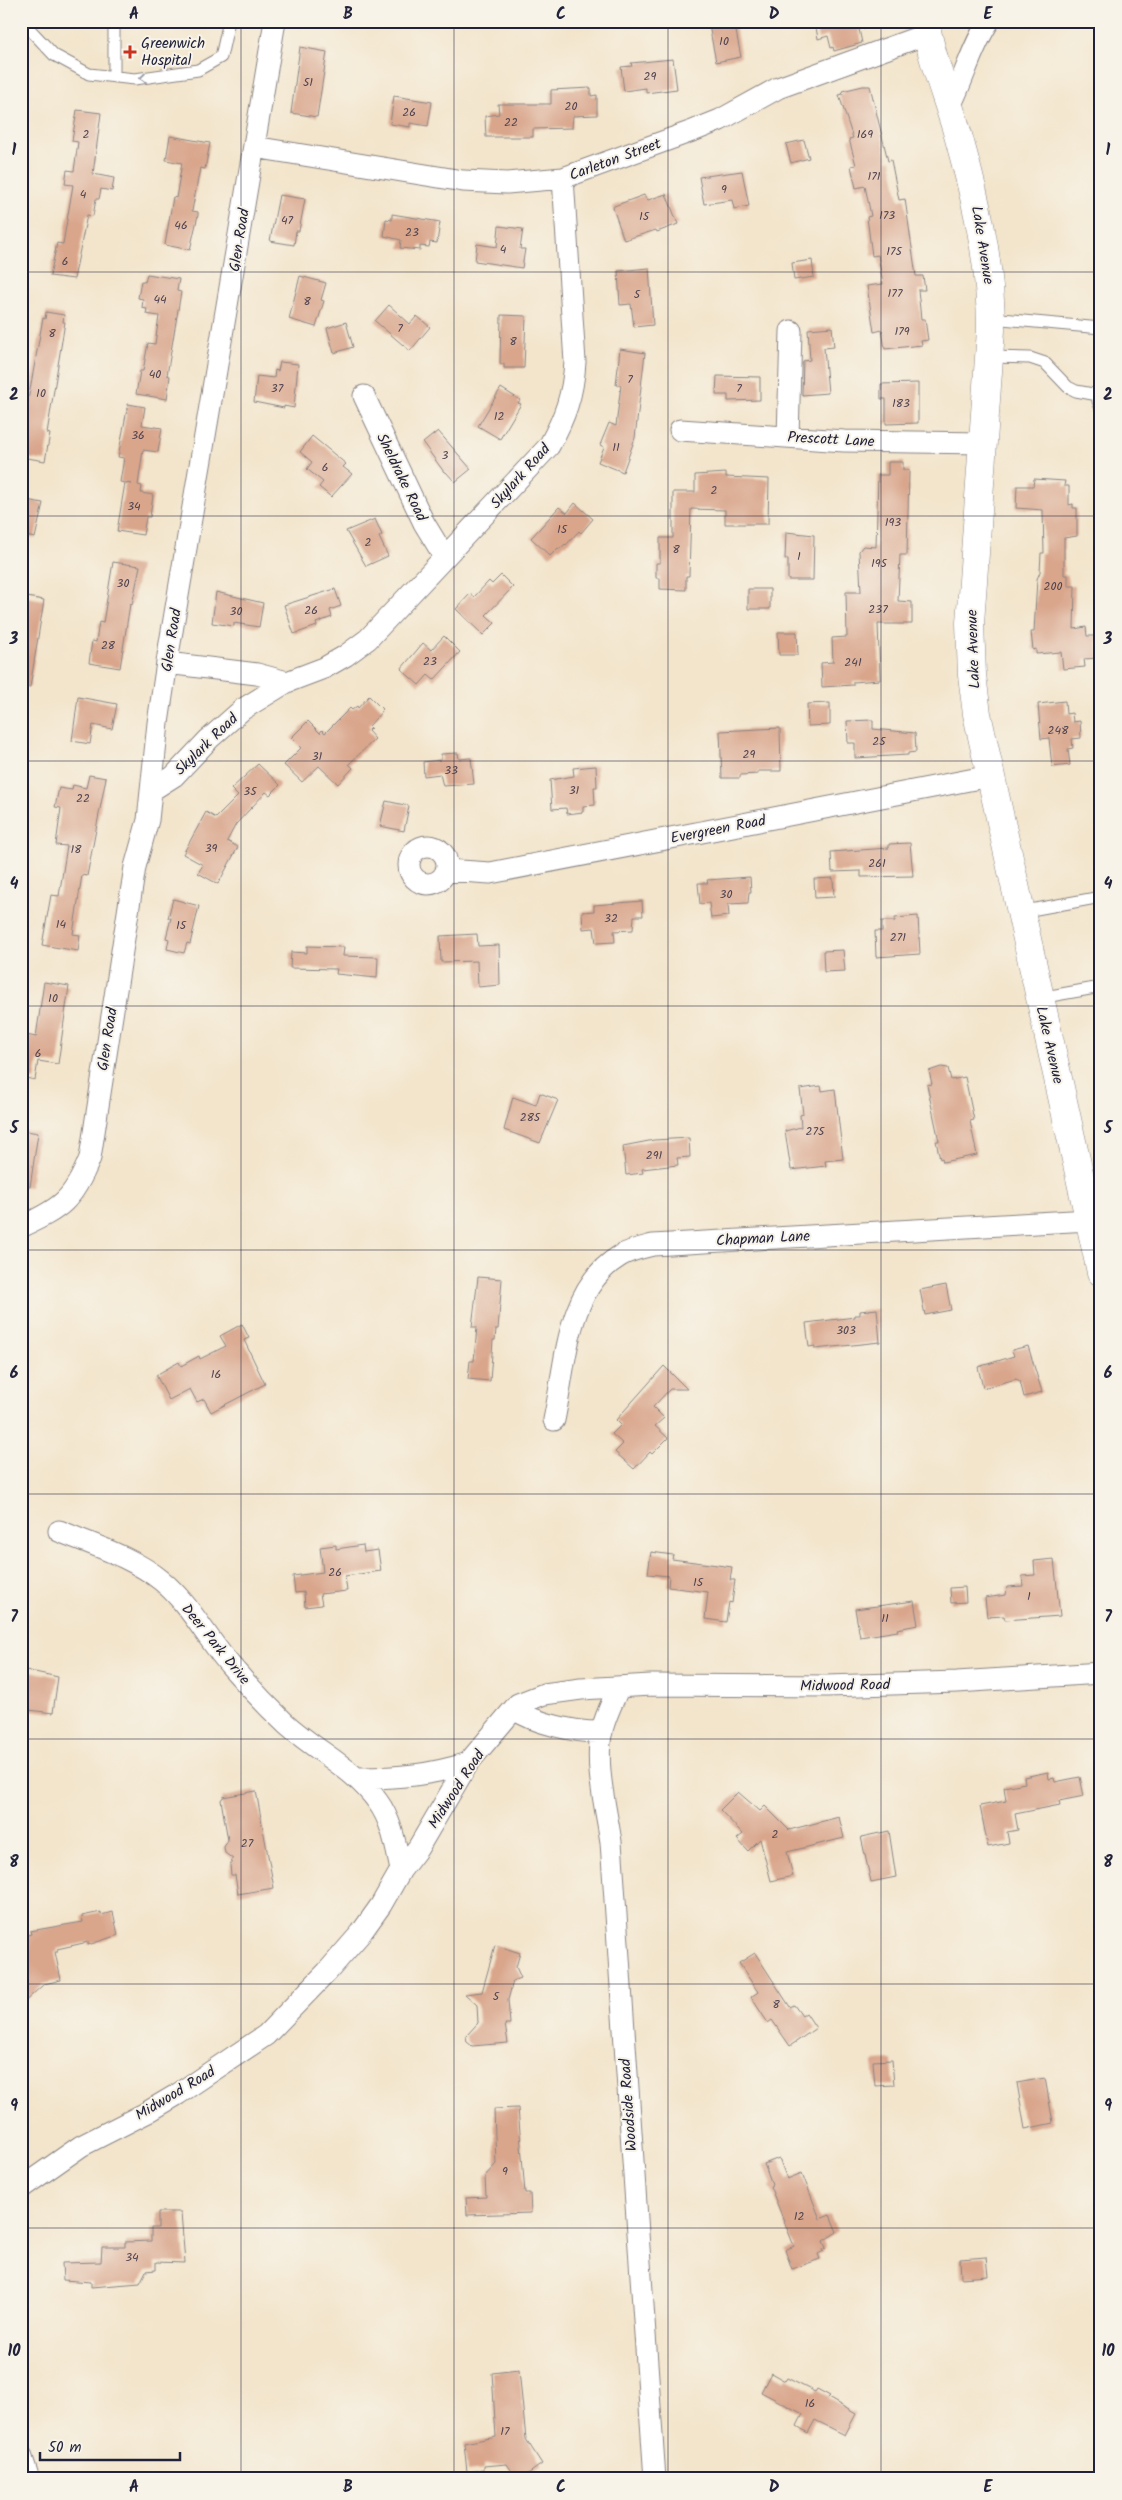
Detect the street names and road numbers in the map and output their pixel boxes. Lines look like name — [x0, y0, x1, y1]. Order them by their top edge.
street label: Carleton Street — [566, 132, 665, 188]
street label: Lake Avenue — [964, 204, 1000, 286]
street label: Glen Road — [223, 206, 257, 273]
street label: Prescott Lane — [787, 426, 875, 454]
street label: Sheldrake Road — [369, 429, 433, 526]
street label: Skylark Road — [485, 438, 557, 515]
street label: Glen Road — [155, 606, 189, 673]
street label: Lake Avenue — [961, 609, 987, 689]
street label: Skylark Road — [169, 708, 244, 781]
street label: Evergreen Road — [669, 809, 768, 851]
street label: Lake Avenue — [1028, 1004, 1070, 1087]
street label: Glen Road — [91, 1005, 125, 1072]
street label: Chapman Lane — [715, 1225, 811, 1253]
street label: Deer Park Drive — [175, 1599, 256, 1691]
street label: Midwood Road — [800, 1673, 891, 1699]
street label: Midwood Road — [422, 1745, 492, 1834]
street label: Woodside Road — [614, 2057, 644, 2152]
street label: Midwood Road — [131, 2060, 221, 2127]

